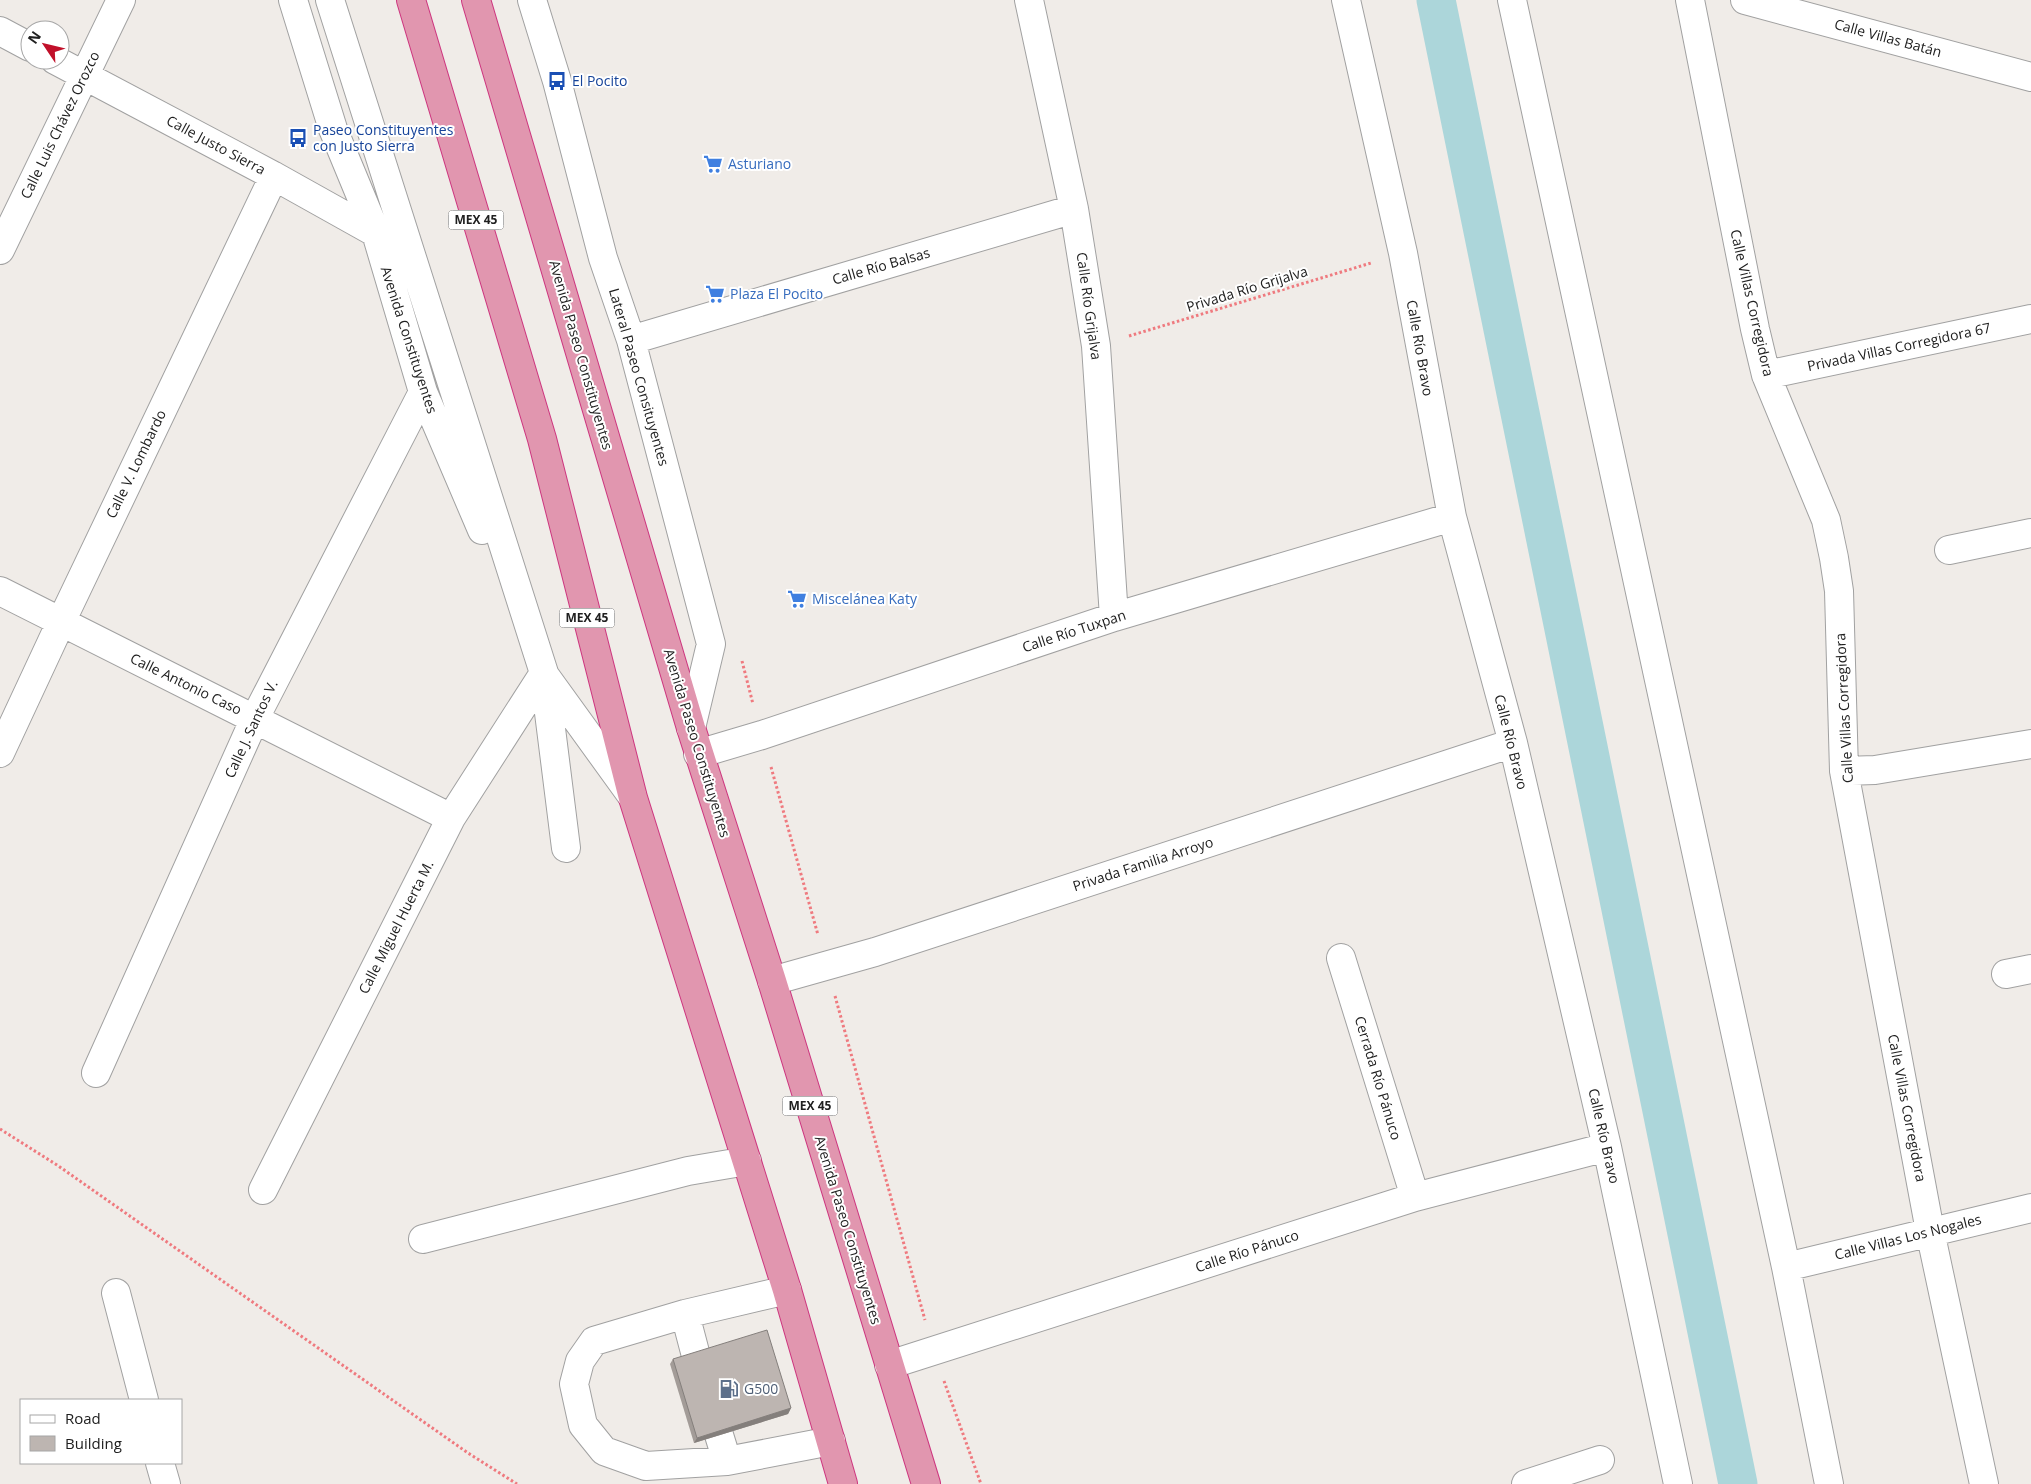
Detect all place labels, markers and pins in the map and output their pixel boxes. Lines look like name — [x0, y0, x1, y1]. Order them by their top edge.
bus stop icon: El Pocito — [546, 70, 568, 92]
place label: El Pocito — [572, 71, 627, 90]
place label: Paseo Constituyentes con Justo Sierra — [313, 120, 454, 155]
bus stop icon: Paseo Constituyentes con Justo Sierra — [287, 127, 309, 149]
supermarket icon: Asturiano — [702, 153, 724, 175]
place label: Asturiano — [728, 154, 791, 173]
supermarket icon: Plaza El Pocito — [704, 283, 726, 305]
place label: Plaza El Pocito — [730, 284, 823, 303]
supermarket icon: Miscelánea Katy — [786, 588, 808, 610]
place label: Miscelánea Katy — [812, 589, 918, 608]
fuel station icon: G500 — [718, 1378, 740, 1400]
place label: G500 — [744, 1379, 778, 1398]

